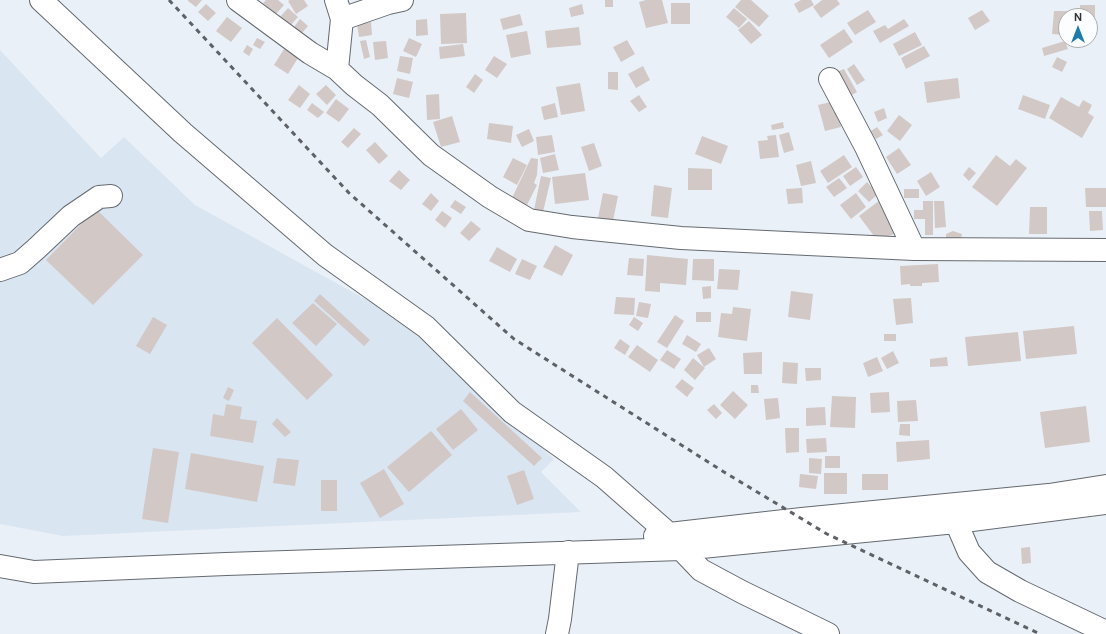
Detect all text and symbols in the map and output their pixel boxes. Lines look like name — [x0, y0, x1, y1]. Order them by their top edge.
north arrow — [1058, 8, 1098, 48]
text: N — [1074, 10, 1082, 24]

